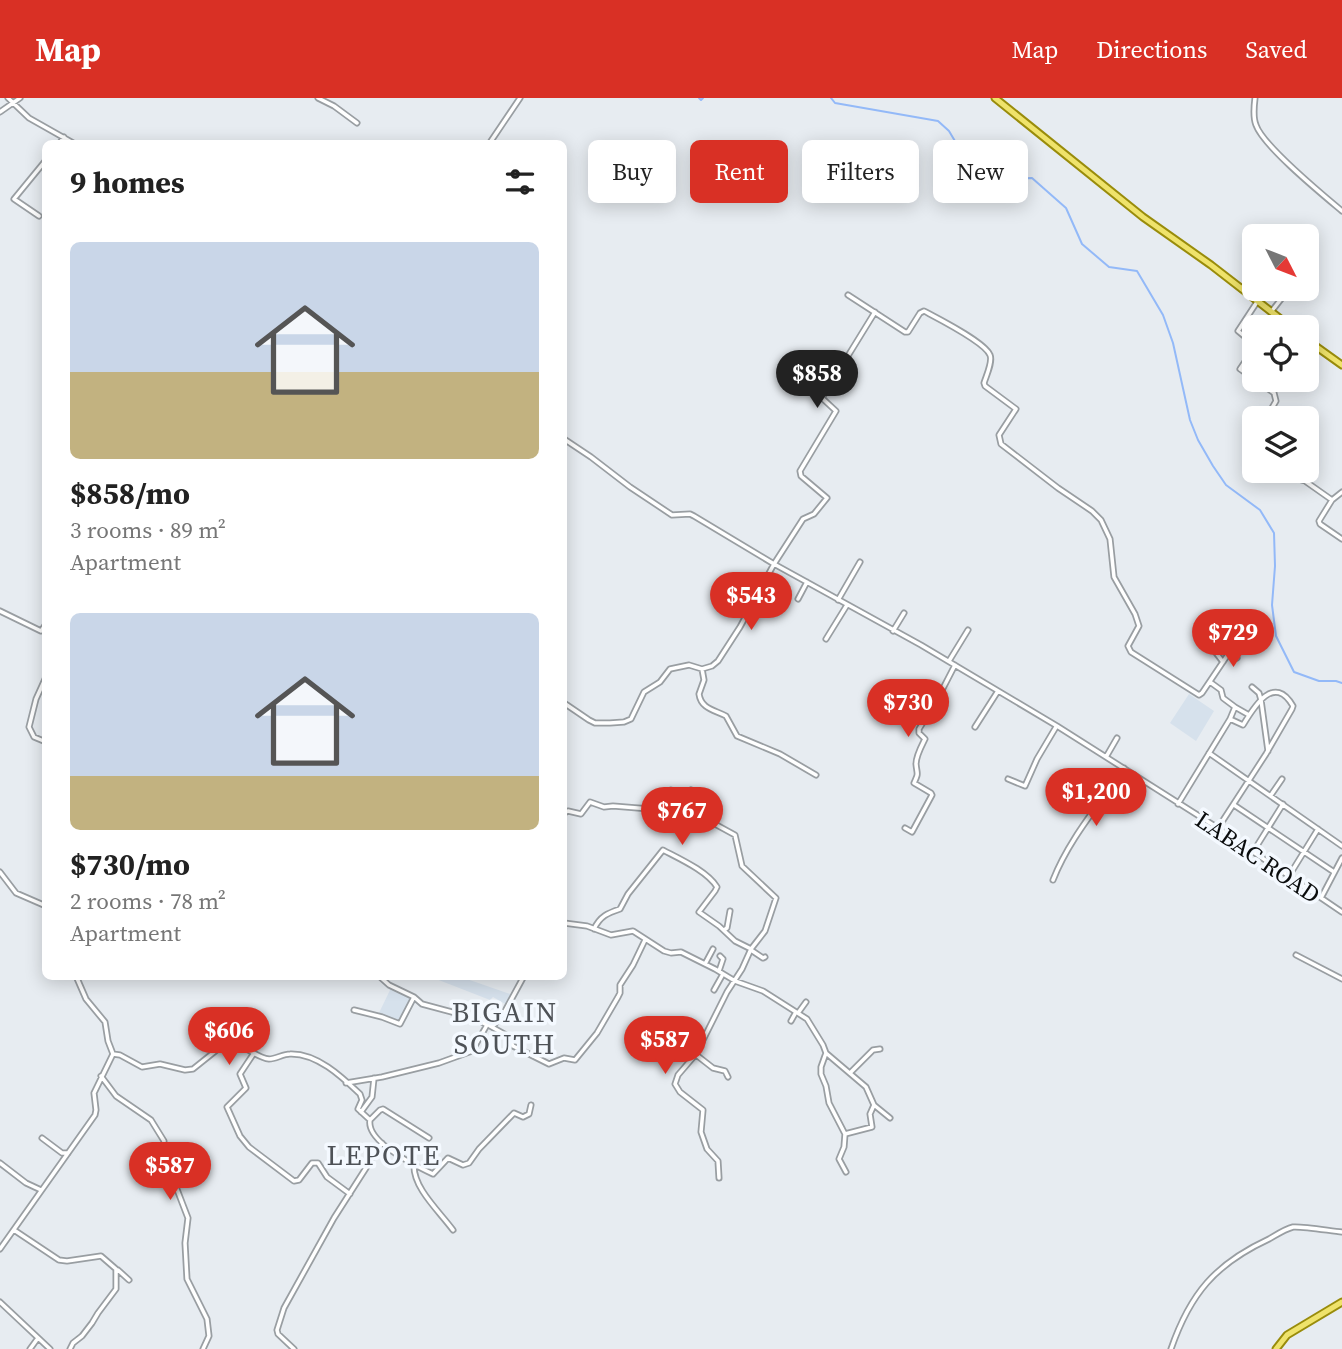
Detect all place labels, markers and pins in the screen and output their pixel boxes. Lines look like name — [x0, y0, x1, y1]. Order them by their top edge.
pin: $858 — [776, 350, 858, 410]
pin: $543 — [710, 573, 792, 632]
pin: $729 — [1192, 610, 1274, 669]
pin: $730 — [867, 680, 949, 739]
pin: $1,200 — [1039, 768, 1153, 828]
pin: $767 — [641, 788, 723, 847]
pin: $606 — [188, 1007, 270, 1067]
pin: $587 — [624, 1016, 706, 1076]
pin: $587 — [129, 1142, 211, 1202]

